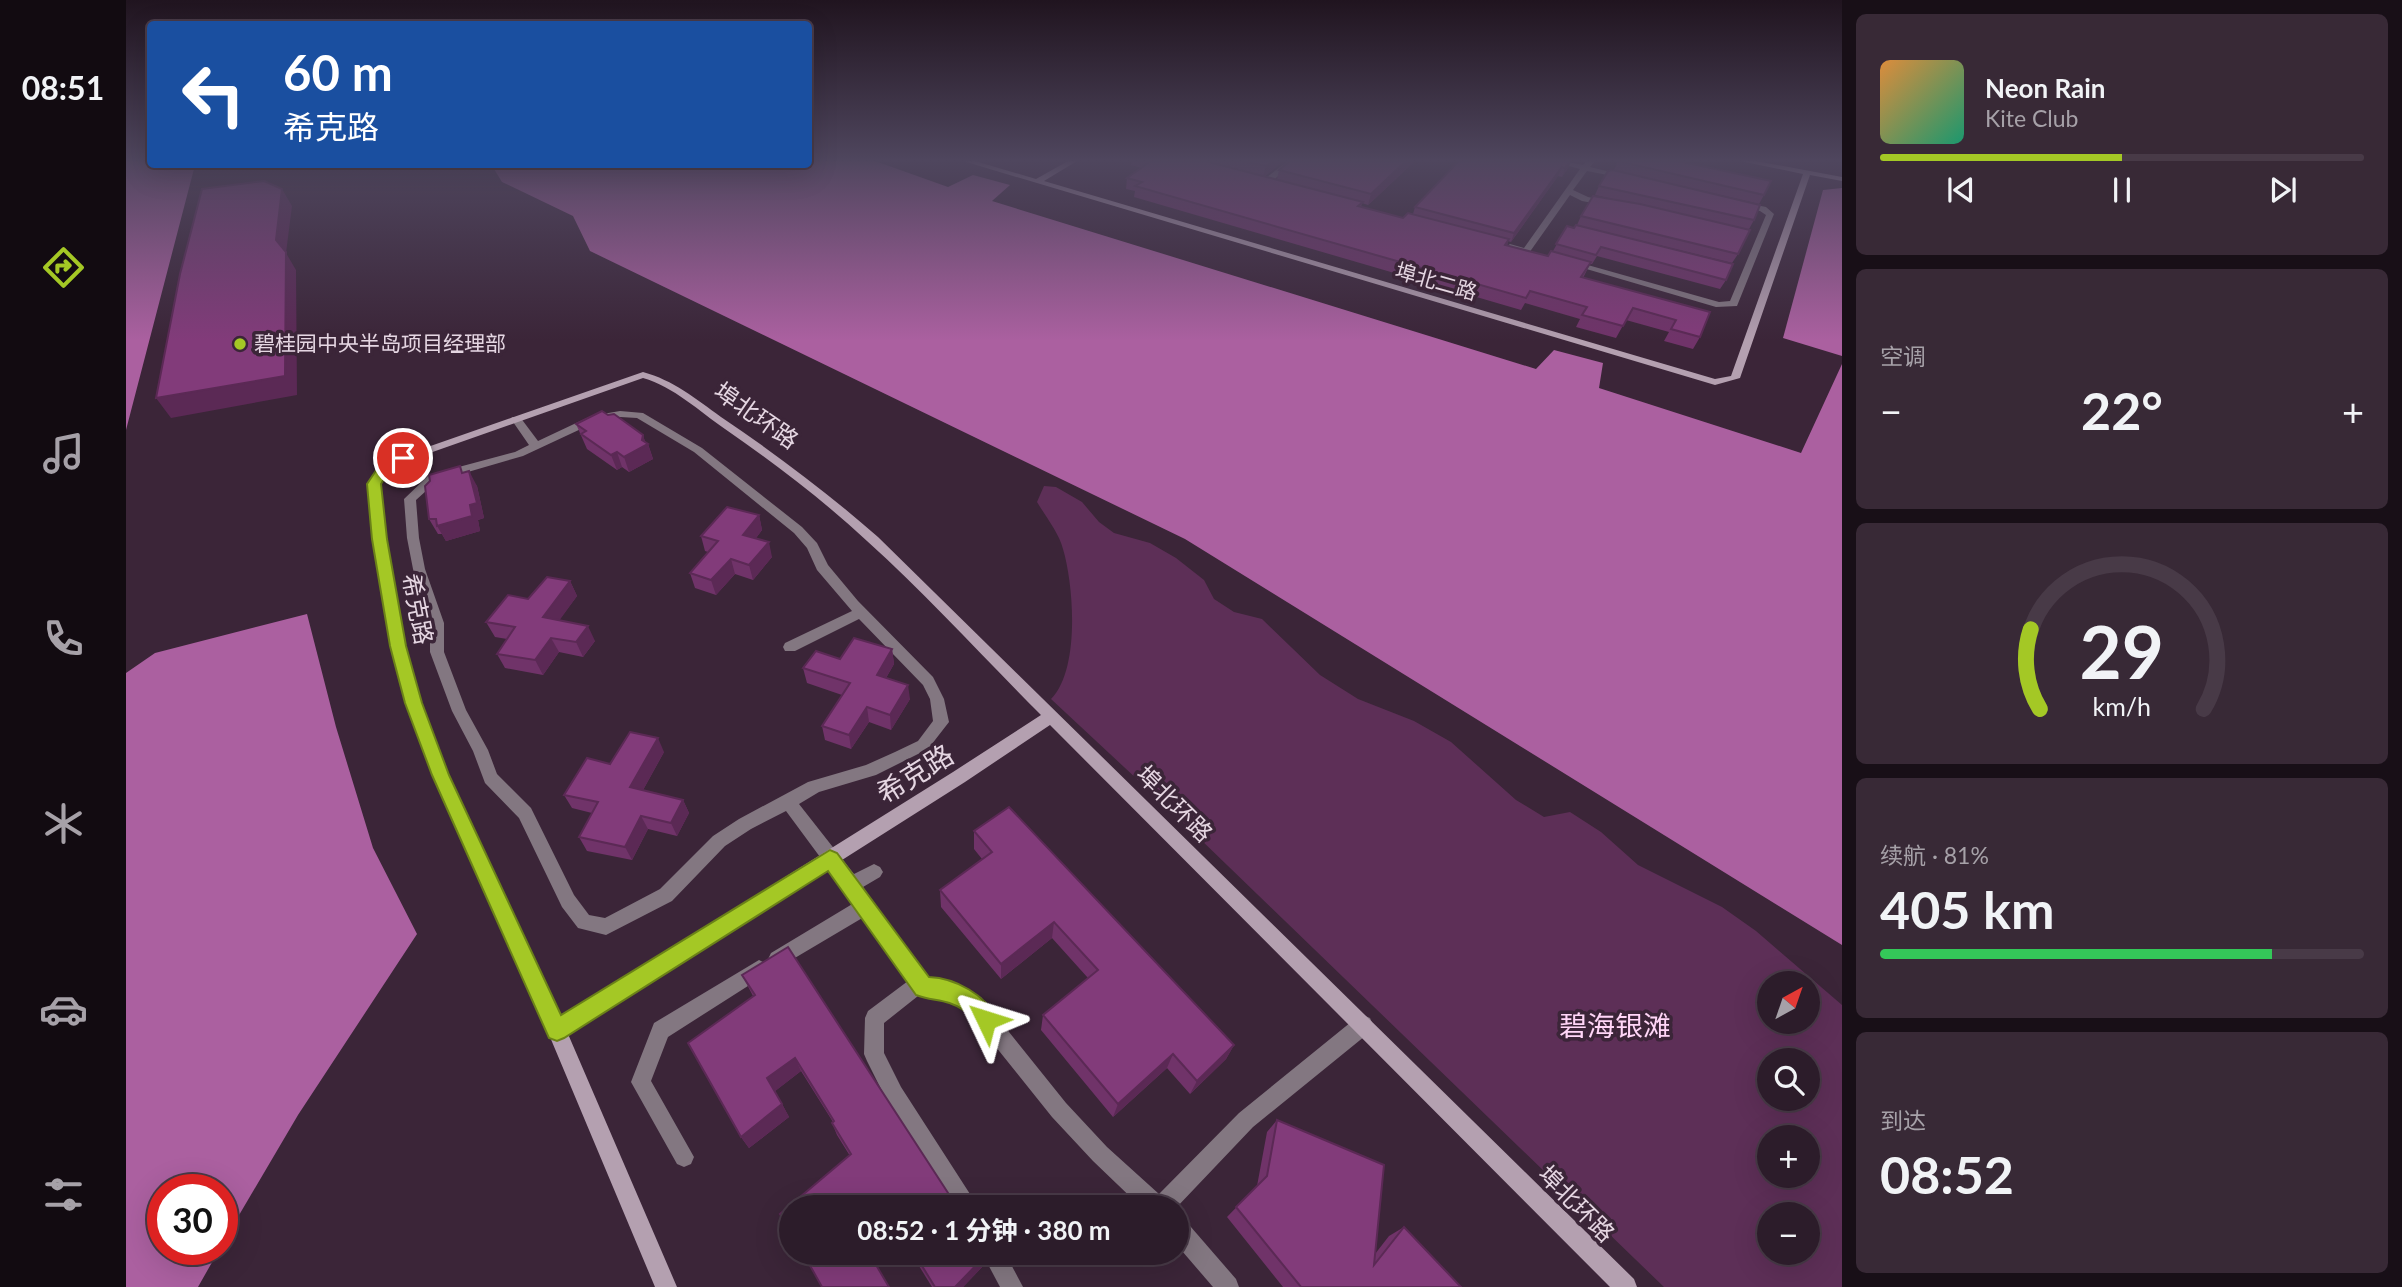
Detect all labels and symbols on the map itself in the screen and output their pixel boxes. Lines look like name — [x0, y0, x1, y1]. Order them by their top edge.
street label: 埠北二路 — [1393, 257, 1480, 304]
place label: 碧桂园中央半岛项目经理部 — [254, 330, 506, 355]
marker: 碧桂园中央半岛项目经理部 — [232, 336, 248, 352]
street label: 埠北环路 — [709, 375, 804, 454]
pin — [373, 428, 433, 488]
street label: 希克路 — [397, 571, 440, 647]
street label: 希克路 — [870, 736, 959, 810]
street label: 埠北环路 — [1131, 759, 1219, 847]
north arrow — [1757, 971, 1820, 1034]
position arrow — [949, 983, 1023, 1057]
park label: 碧海银滩 — [1559, 1008, 1671, 1042]
street label: 埠北环路 — [1533, 1159, 1621, 1247]
speed limit sign: 30 — [147, 1174, 238, 1265]

